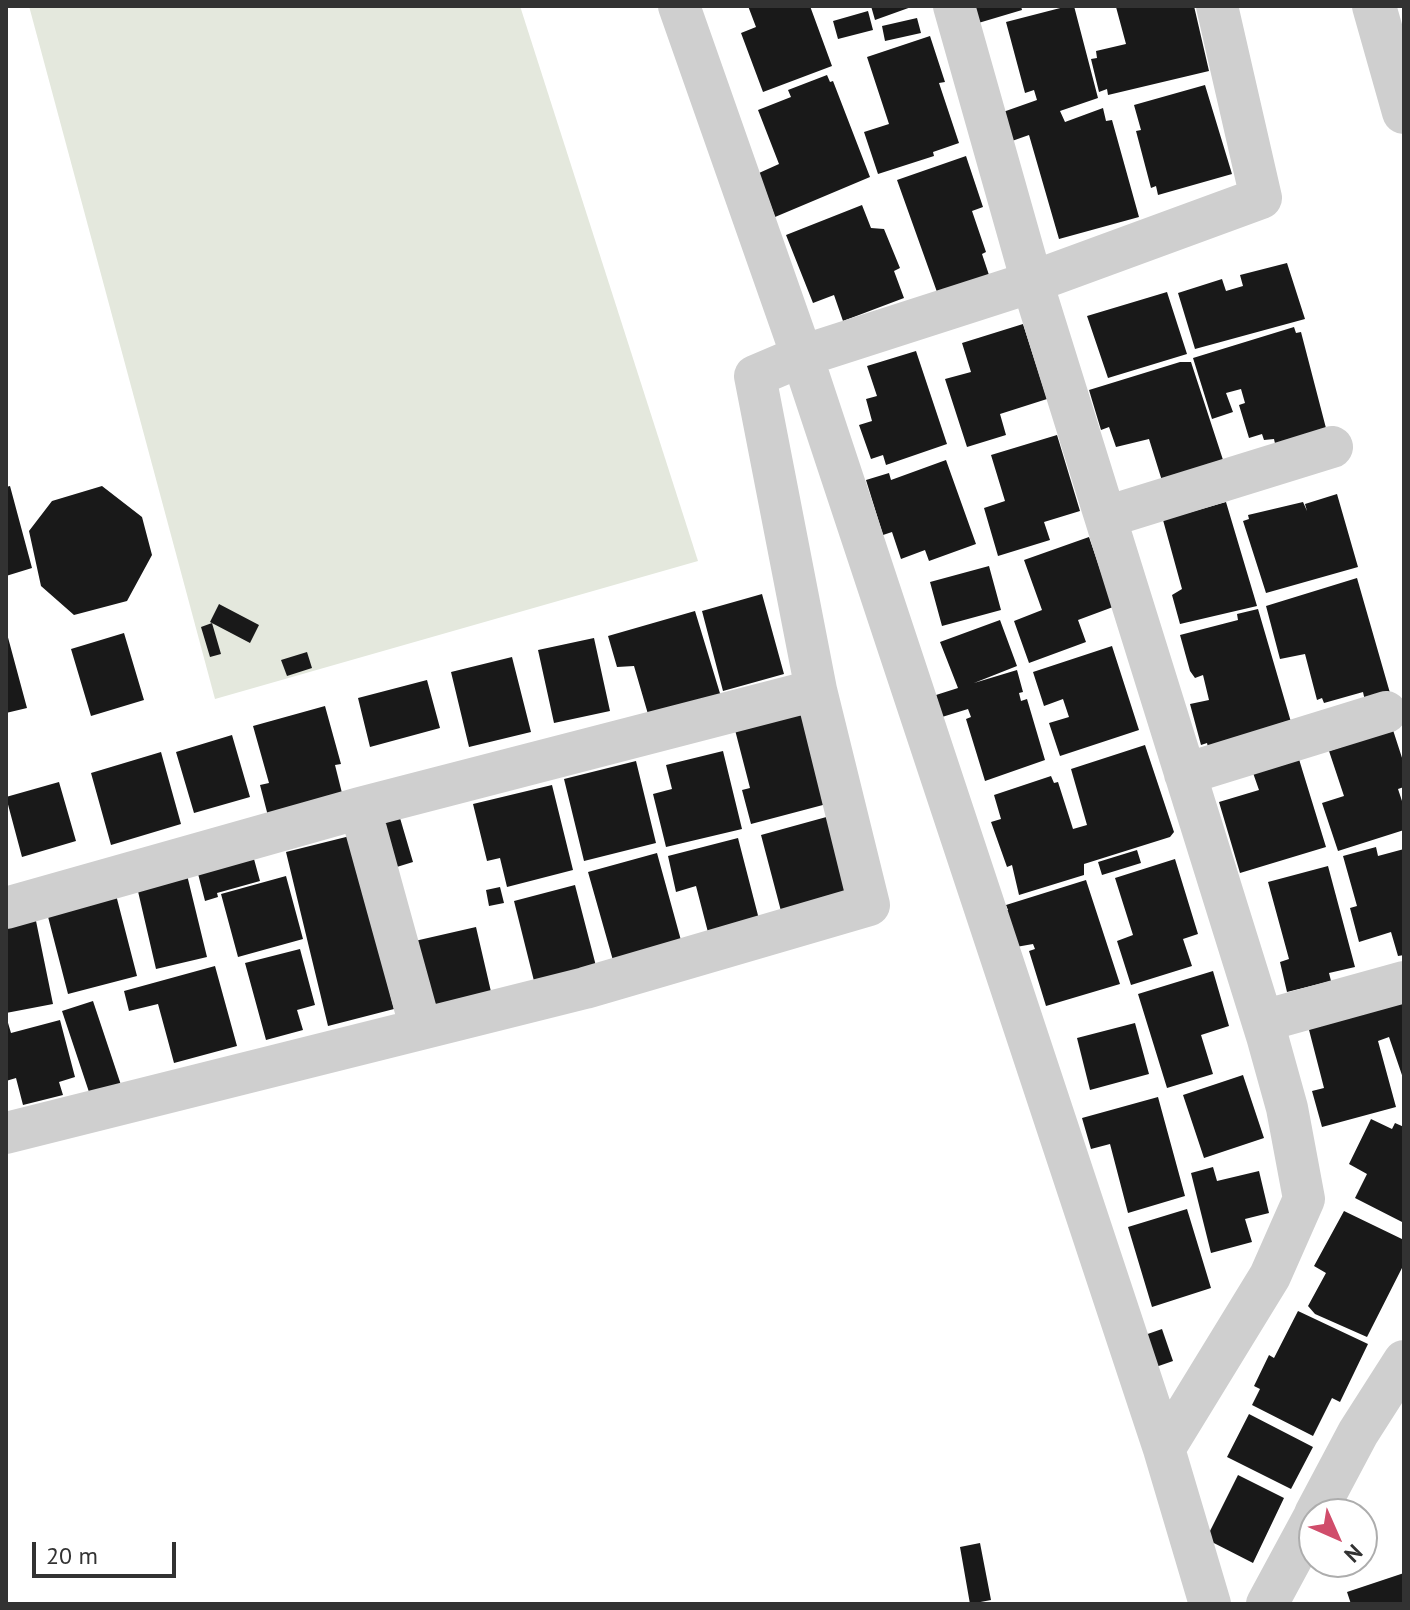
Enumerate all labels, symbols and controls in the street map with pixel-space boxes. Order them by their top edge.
north arrow [1298,1498,1378,1578]
scale bar [36,1526,180,1576]
text: N [1339,1539,1369,1569]
text: 20 m [46,1540,98,1571]

